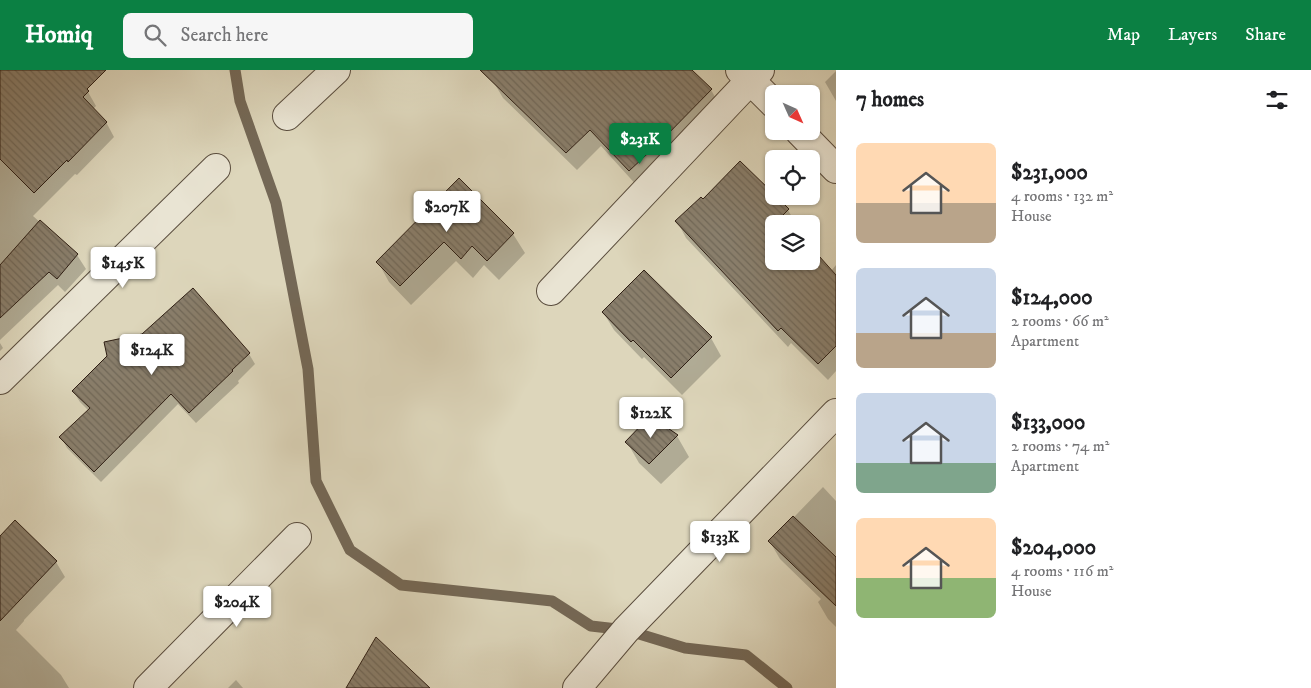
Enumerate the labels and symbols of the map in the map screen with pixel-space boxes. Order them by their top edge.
north arrow [765,85,820,140]
pin: $231K [605,122,675,165]
pin: $207K [412,190,482,233]
pin: $145K [88,246,158,289]
pin: $124K [117,334,187,376]
pin: $122K [616,396,686,439]
pin: $133K [685,520,755,563]
pin: $204K [202,586,272,628]

